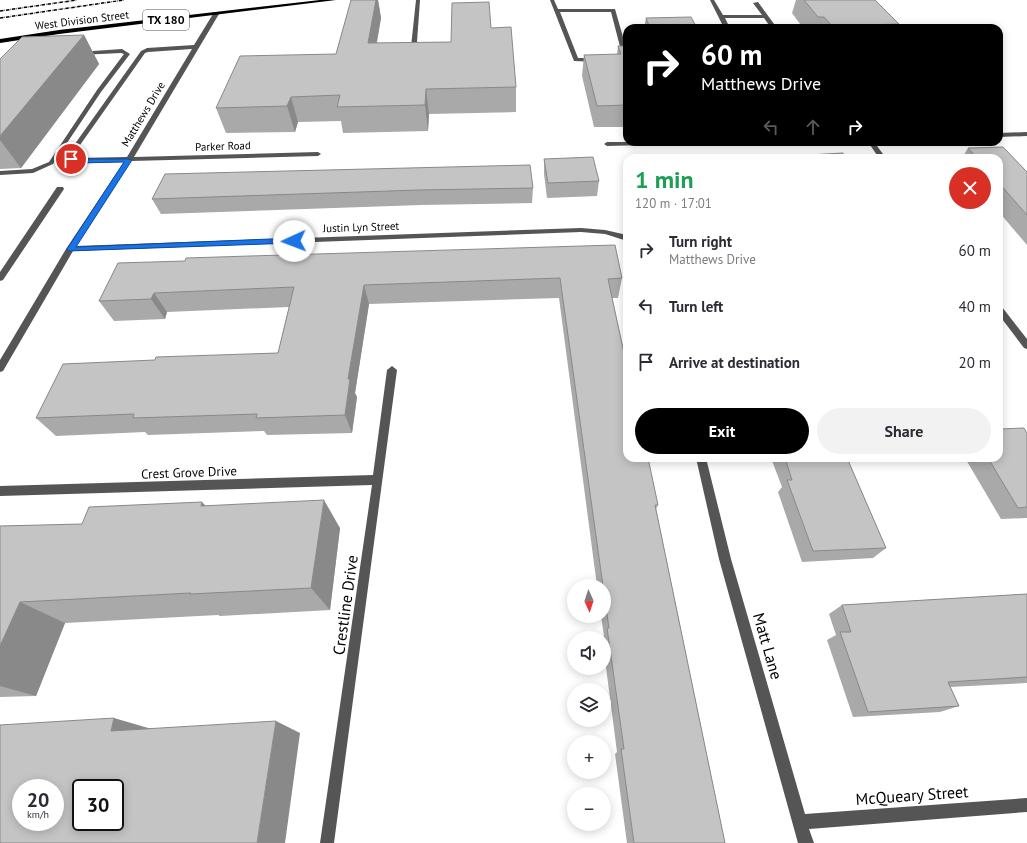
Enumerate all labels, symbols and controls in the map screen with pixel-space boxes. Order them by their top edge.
street label: West Division Street [34,7,130,33]
road number: TX 180 [143,10,189,30]
text: 60 m [701,36,762,73]
icon: right [635,40,687,92]
text: Matthews Drive [701,72,821,95]
street label: Matthews Drive [118,79,168,149]
icon: left [760,116,782,138]
icon: ahead [802,116,824,138]
icon: right [844,116,866,138]
street label: Parker Road [195,138,251,154]
pin [54,142,88,176]
icon: arrive [60,148,82,170]
text: 1 min [635,164,694,195]
button: close [949,167,991,209]
text: 120 m · 17:01 [635,195,712,212]
street label: Justin Lyn Street [322,219,400,235]
position arrow [273,220,315,262]
text: Turn right [669,232,732,251]
icon: right [635,239,657,261]
text: 60 m [958,241,991,260]
text: Matthews Drive [669,251,756,268]
icon: left [635,295,657,317]
text: Turn left [669,297,723,316]
text: 40 m [958,297,991,316]
icon: arrive [635,351,657,373]
text: Arrive at destination [669,353,800,372]
text: 20 m [958,353,991,372]
button: Exit [635,408,809,454]
button: Share [817,408,991,454]
street label: Crest Grove Drive [141,462,237,483]
street label: Crestline Drive [328,554,362,656]
north arrow [567,579,611,623]
map controls [567,579,611,831]
street label: Matt Lane [749,610,787,682]
button: sound [567,631,611,675]
button: layers [567,683,611,727]
button: + [567,735,611,779]
speed limit sign: 30 [72,779,124,831]
street label: McQueary Street [855,781,970,809]
text: 20 [27,787,49,813]
button: − [567,787,611,831]
text: km/h [27,808,49,821]

